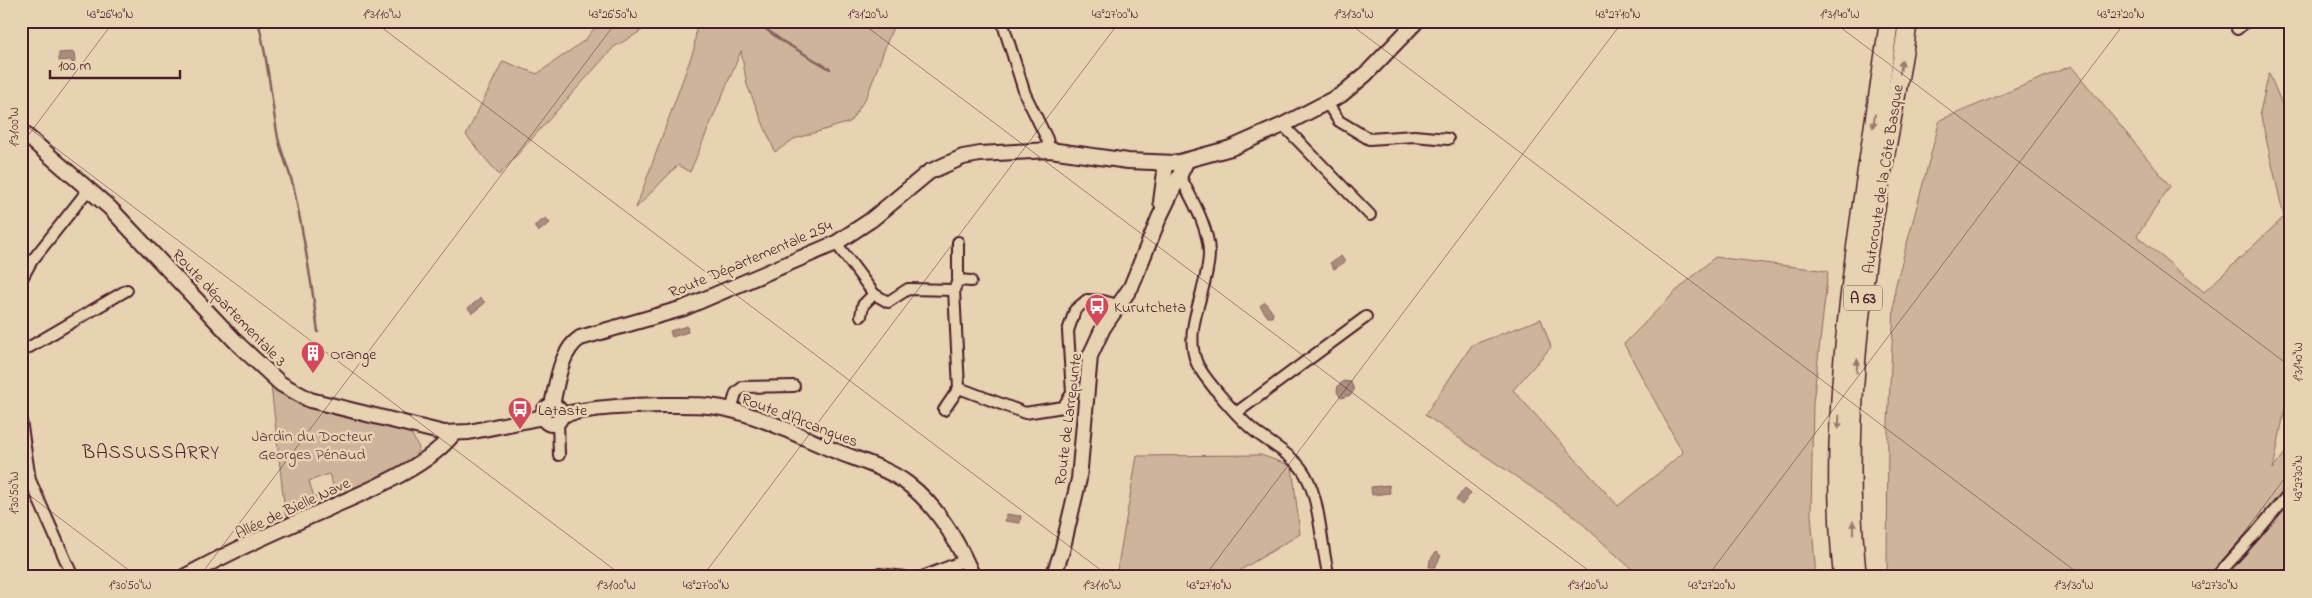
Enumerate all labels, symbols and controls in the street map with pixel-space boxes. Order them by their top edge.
text: 43°26'40"N [87,6,133,24]
text: 1°31'10"W [363,6,401,24]
text: 43°26'50"N [589,6,637,24]
text: 1°31'20"W [848,6,888,24]
text: 43°27'00"N [1092,6,1138,24]
text: 1°31'30"W [1334,6,1374,24]
text: 43°27'10"N [1595,6,1641,24]
text: 1°31'40"W [1820,6,1860,24]
text: 43°27'20"N [2097,6,2145,24]
scale bar [50,48,180,80]
text: 100 m [58,55,91,77]
one-way arrow [1897,58,1905,74]
street label: Autoroute de la Côte Basque [1857,82,1911,276]
text: 1°31'00"W [6,107,24,147]
one-way arrow [1870,114,1878,130]
street label: Route Départementale 254 [665,214,837,305]
street label: Route départementale 3 [166,244,291,373]
road number: A 63 [1844,286,1882,310]
bus stop icon: Kurutcheta [1084,293,1110,327]
place label: Kurutcheta [1114,296,1186,320]
building icon: Orange [300,340,326,374]
text: 1°31'40"W [2290,342,2308,382]
place label: Orange [330,343,377,367]
street label: Route de Larrepunte [1049,351,1089,487]
one-way arrow [1853,358,1861,374]
street label: Route d'Arcangues [737,388,861,454]
bus stop icon: Lataste [507,396,533,430]
place label: Lataste [538,399,588,423]
one-way arrow [1834,414,1842,430]
park label: Jardin du Docteur Georges Pénaud [251,425,373,467]
district label: BASSUSSARRY [81,440,220,467]
text: 43°27'30"N [2290,455,2308,501]
street label: Allée de Bielle Nave [231,471,355,546]
text: 1°30'50"W [6,472,24,514]
one-way arrow [1849,520,1857,536]
text: 1°30'50"W [109,577,151,595]
text: 1°31'00"W [596,577,636,595]
text: 43°27'00"N [683,577,729,595]
text: 1°31'10"W [1083,577,1121,595]
text: 43°27'10"N [1186,577,1232,595]
text: 1°31'20"W [1568,577,1608,595]
text: 43°27'20"N [1688,577,1736,595]
text: 1°31'30"W [2054,577,2094,595]
text: 43°27'30"N [2192,577,2238,595]

